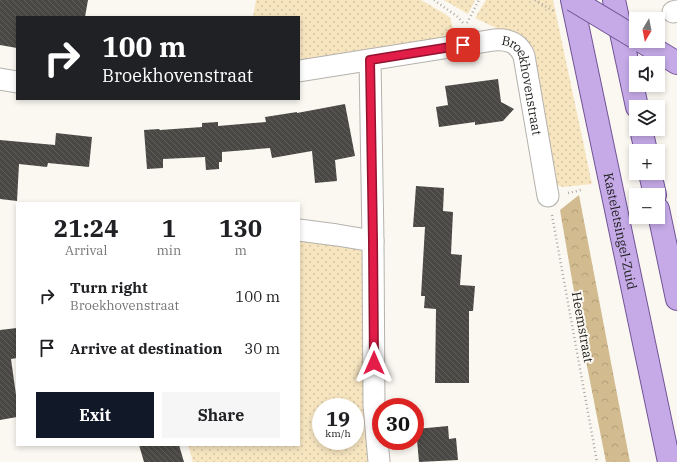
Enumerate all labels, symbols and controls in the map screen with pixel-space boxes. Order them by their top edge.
north arrow [629,12,665,48]
map controls [629,12,665,224]
text: 100 m [102,28,186,65]
pin [446,28,480,62]
icon: right [36,32,88,84]
street label: Broekhovenstraat [500,32,546,137]
icon: arrive [452,34,474,56]
button: sound [629,56,665,92]
text: Broekhovenstraat [102,64,253,87]
button: layers [629,100,665,136]
button: + [629,144,665,180]
street label: Kasteletsingel-Zuid [599,171,641,291]
button: − [629,188,665,224]
text: 21:24 [54,212,119,244]
text: 1 [162,212,176,244]
text: 130 [219,212,262,244]
text: Arrival [65,242,107,259]
text: min [156,242,181,259]
text: m [234,242,247,259]
text: Turn right [70,278,148,297]
icon: right [36,285,58,307]
text: 100 m [235,287,280,306]
street label: Heemstraat [568,290,597,364]
text: Broekhovenstraat [70,297,179,314]
icon: arrive [36,337,58,359]
text: Arrive at destination [70,339,222,358]
text: 30 m [244,339,280,358]
position arrow [353,342,395,384]
button: Exit [36,392,154,438]
button: Share [162,392,280,438]
speed limit sign: 30 [372,398,424,450]
text: 19 [326,405,350,432]
text: km/h [325,427,351,440]

